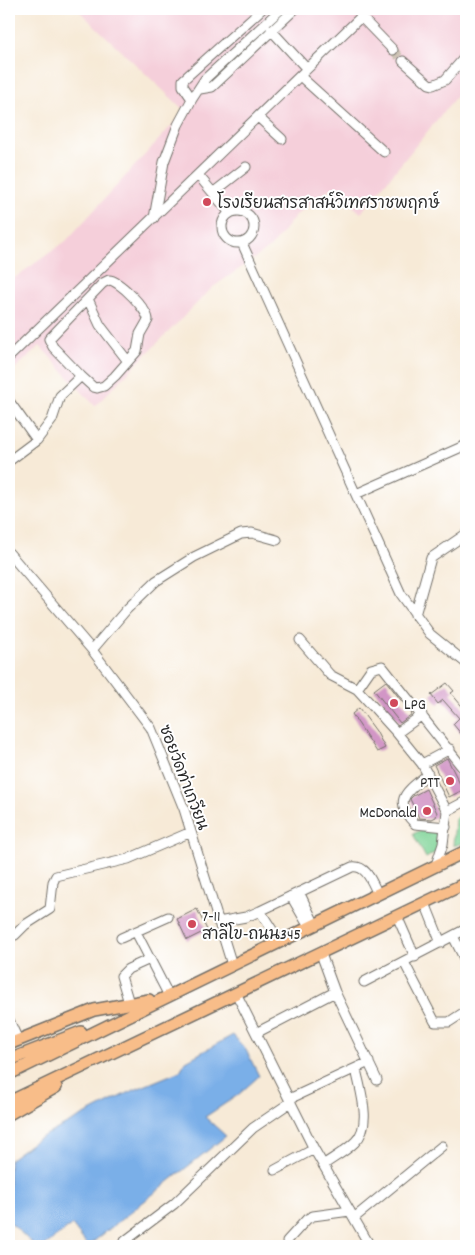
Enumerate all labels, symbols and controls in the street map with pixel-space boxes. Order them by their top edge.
place label: โรงเรียนสารสาสน์วิเทศราชพฤกษ์ [217,191,440,216]
marker: โรงเรียนสารสาสน์วิเทศราชพฤกษ์ [201,196,213,208]
place label: LPG [404,694,426,717]
marker: LPG [388,697,400,709]
street label: ซอยวัดท่าเกวียน [152,721,215,834]
place label: PTT [420,772,441,795]
marker: PTT [444,775,456,787]
place label: McDonald [360,802,417,825]
marker: McDonald [421,805,433,817]
place label: 7-11 สาลีโข-ถนน345 [202,906,301,947]
marker: 7-11 สาลีโข-ถนน345 [186,918,198,930]

